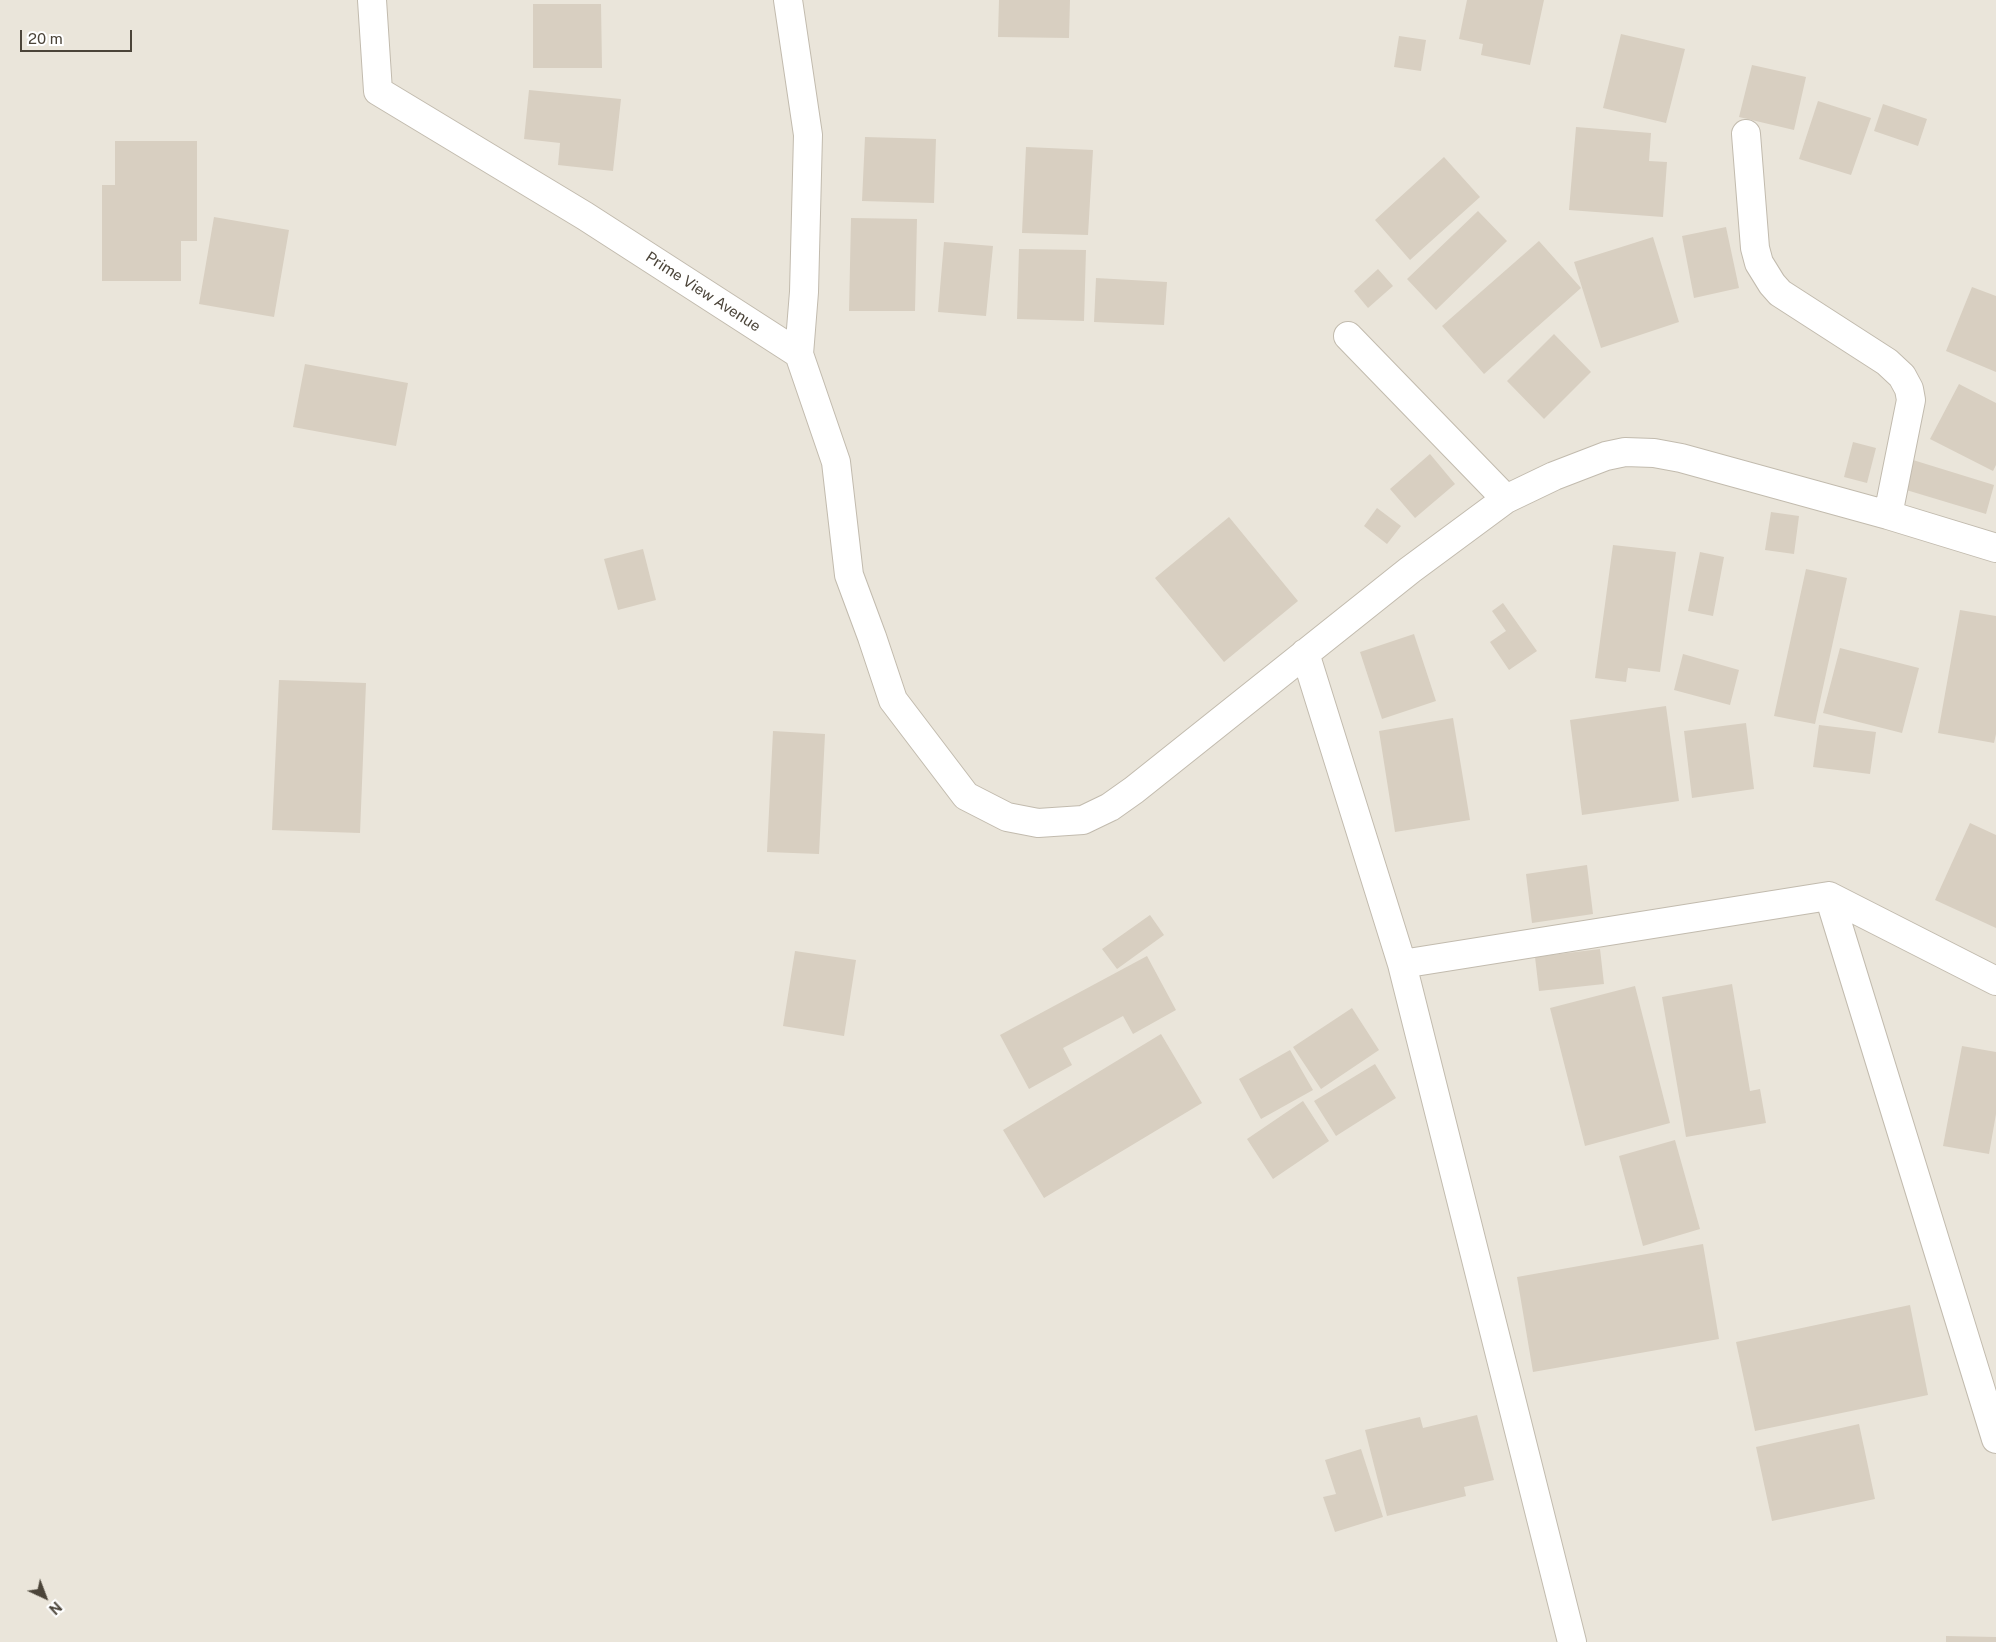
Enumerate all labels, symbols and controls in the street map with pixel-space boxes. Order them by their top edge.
scale bar [22,20,135,52]
text: 20 m [28,30,63,47]
street label: Prime View Avenue [642,248,764,336]
north arrow [20,1572,70,1622]
text: N [46,1598,65,1618]

